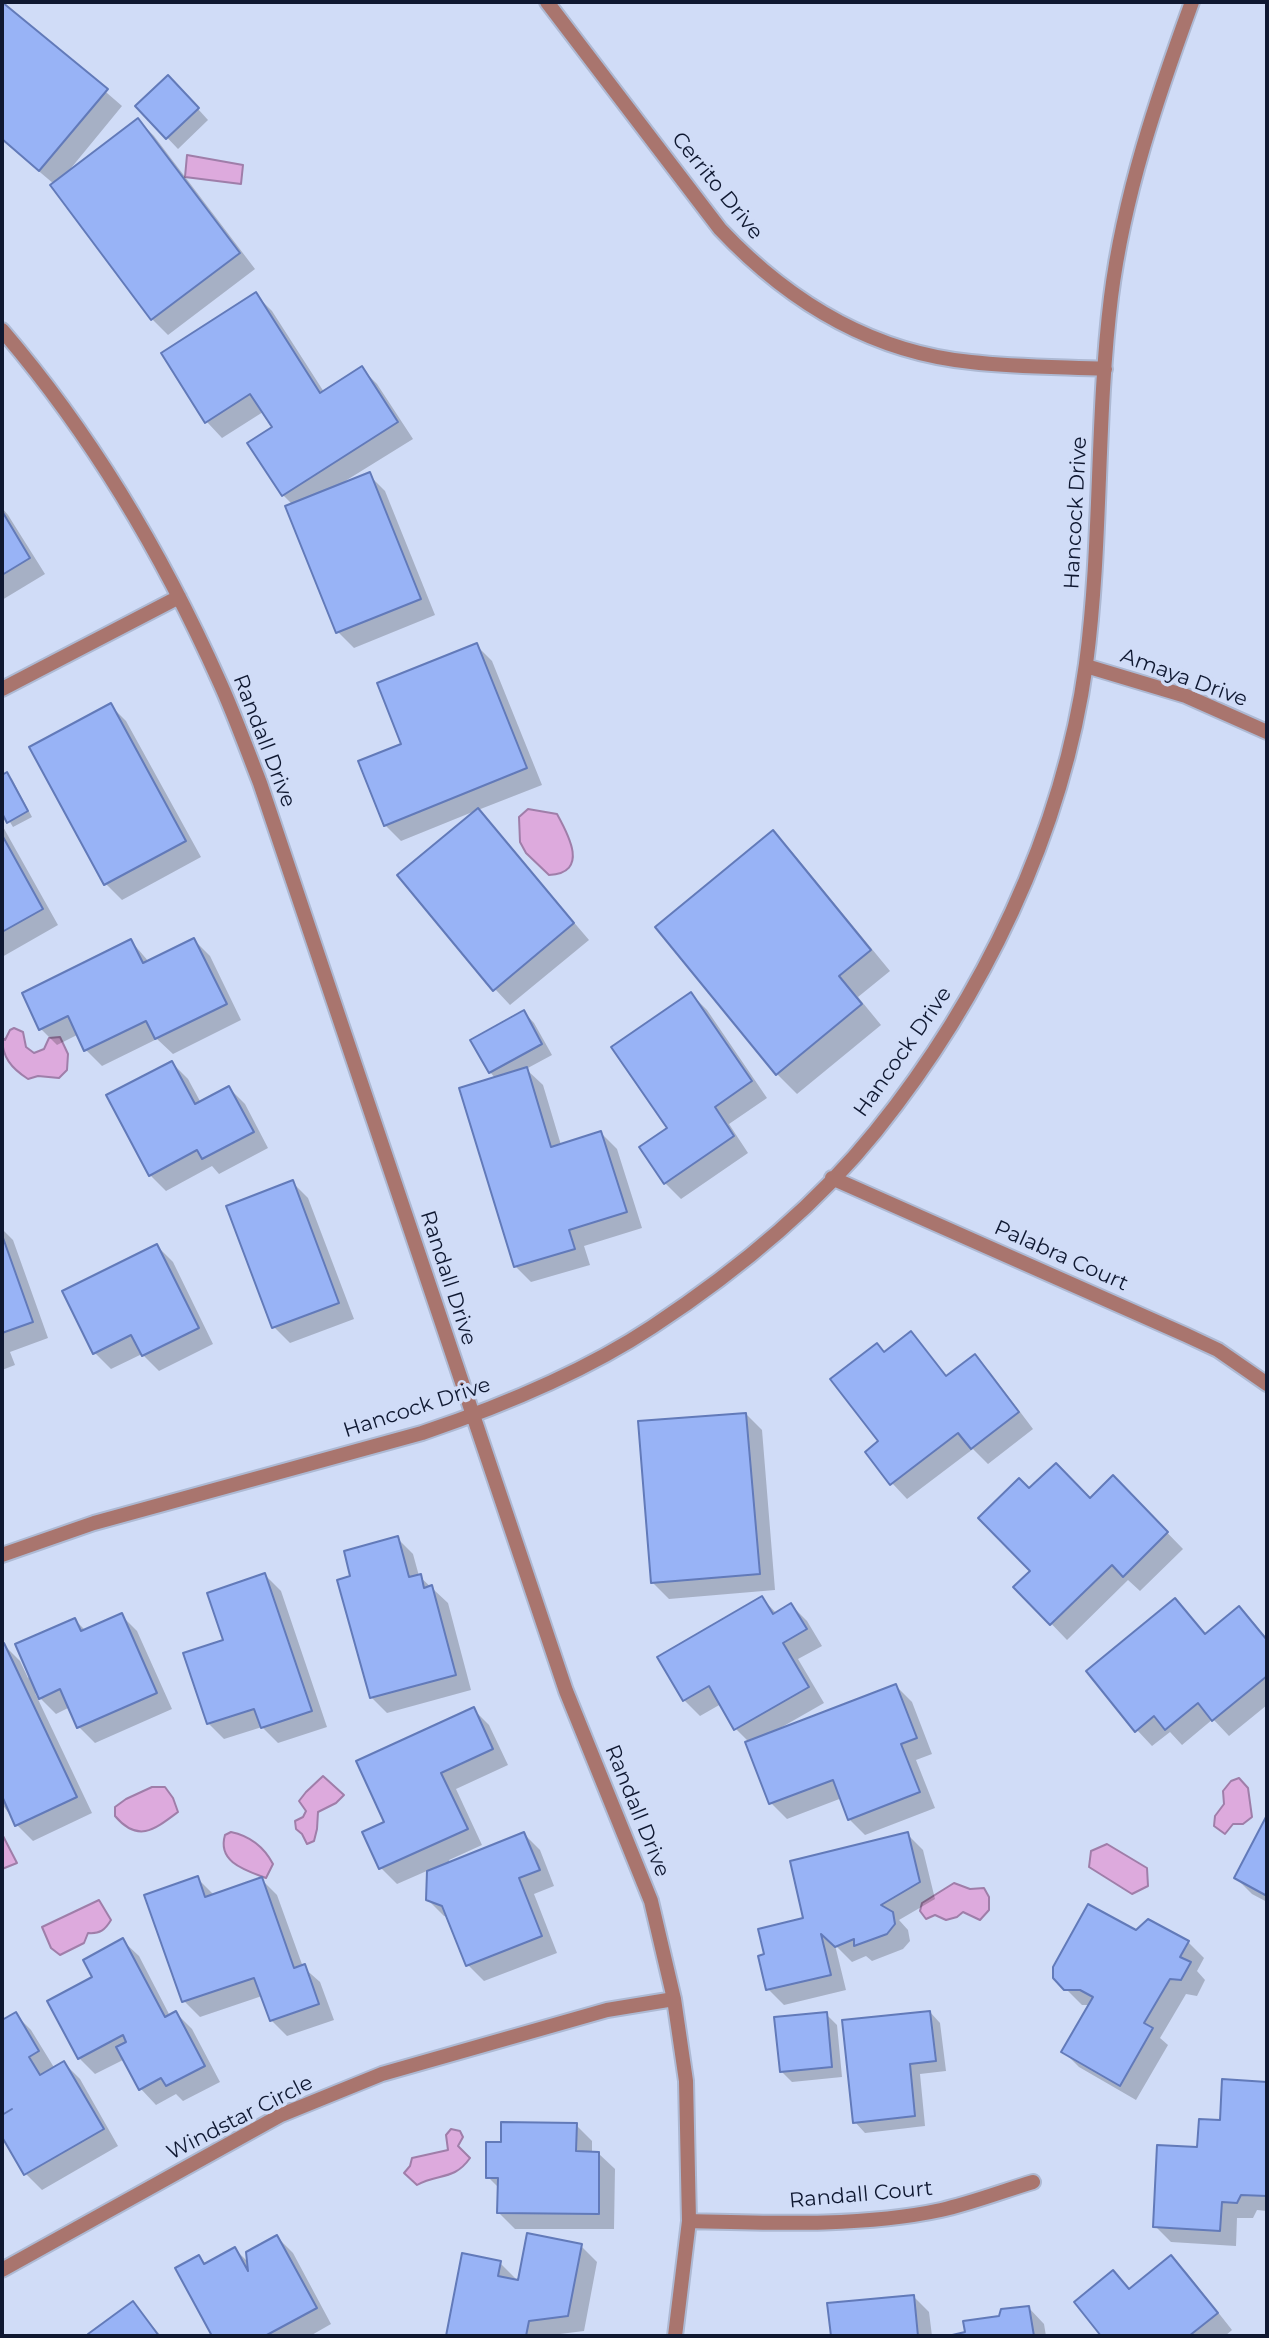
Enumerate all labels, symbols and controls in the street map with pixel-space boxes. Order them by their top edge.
street label: Cerrito Drive [666,127,768,245]
street label: Hancock Drive [1059,436,1093,590]
street label: Amaya Drive [1117,643,1251,713]
street label: Randall Drive [227,671,301,811]
street label: Hancock Drive [849,982,957,1122]
street label: Randall Drive [414,1207,482,1349]
street label: Palabra Court [990,1215,1132,1297]
street label: Hancock Drive [340,1372,494,1444]
street label: Randall Drive [599,1741,675,1881]
street label: Windstar Circle [163,2070,317,2166]
street label: Randall Court [788,2176,934,2214]

